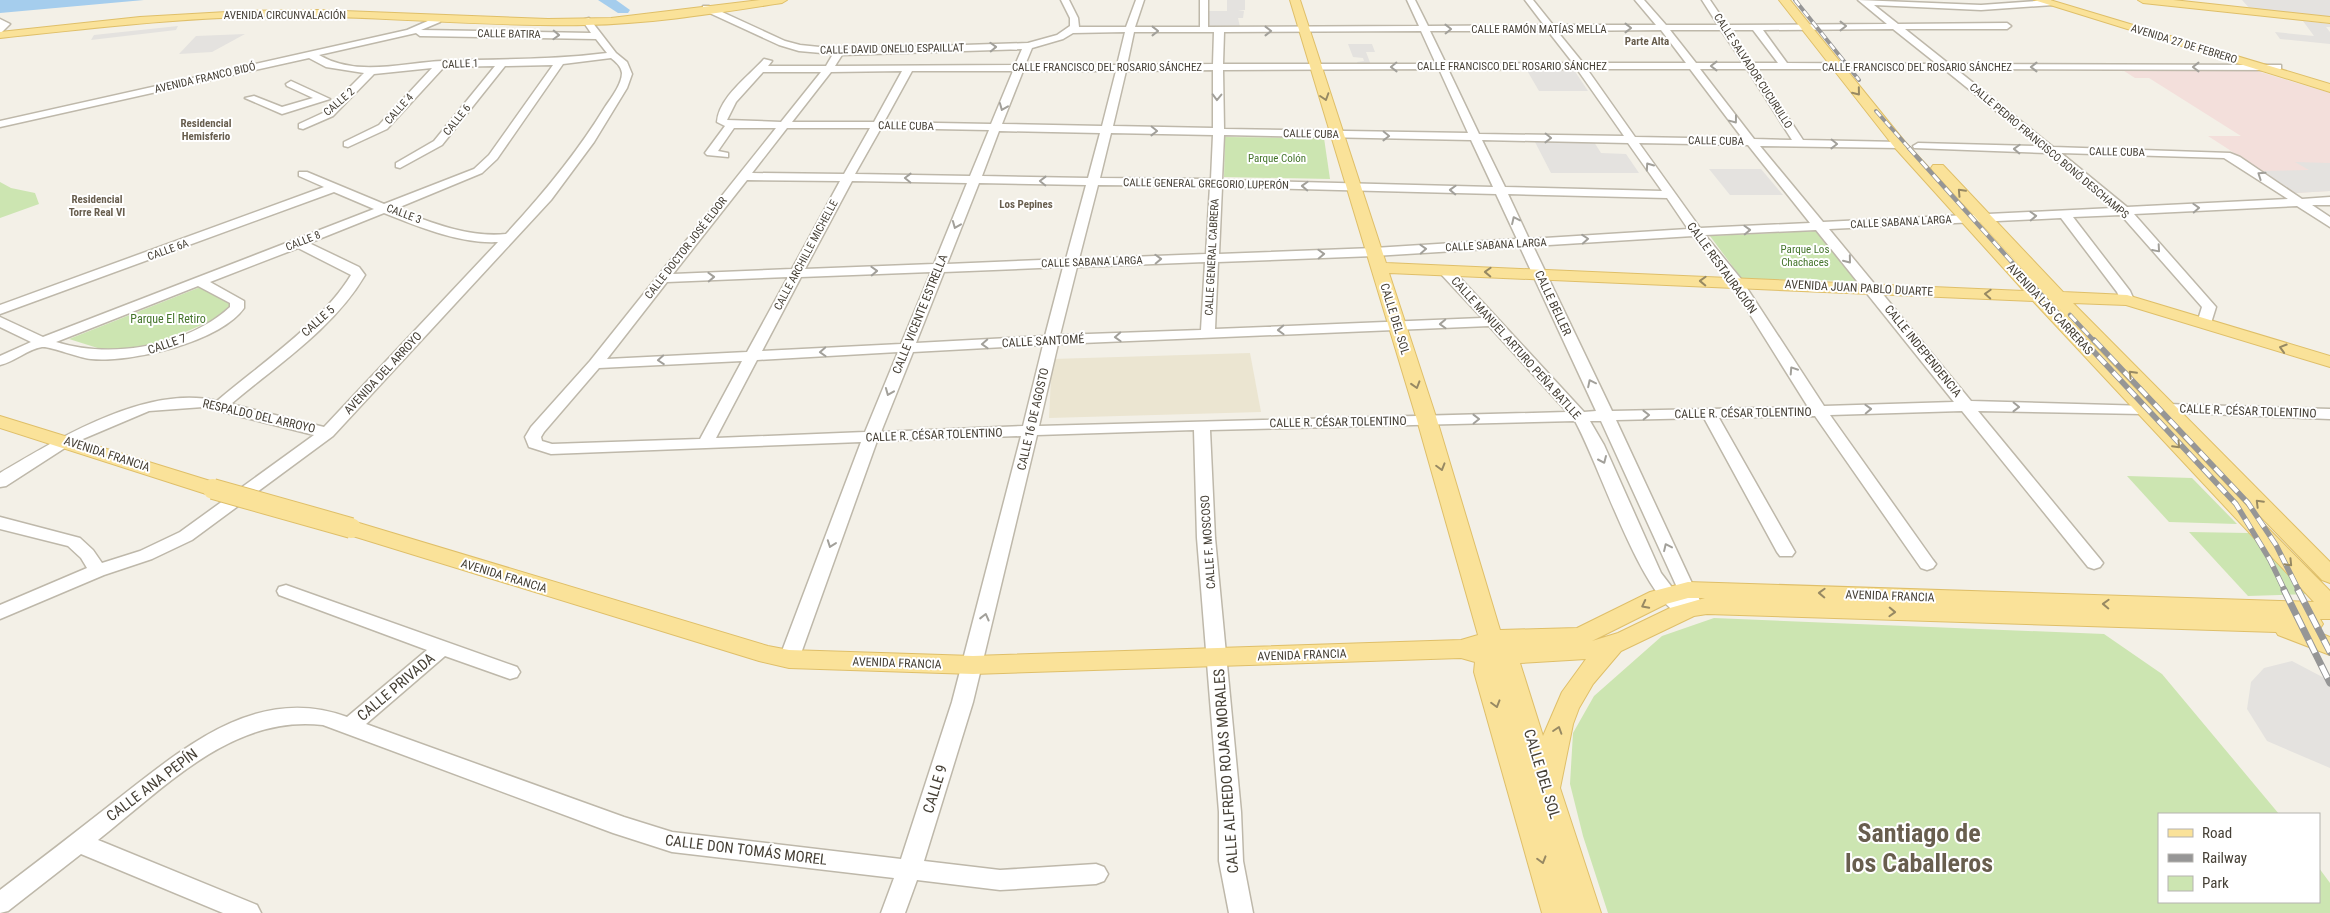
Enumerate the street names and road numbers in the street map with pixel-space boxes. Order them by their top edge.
street label: AVENIDA CIRCUNVALACIÓN [224,9,346,22]
street label: CALLE SALVADOR CUCURULLO [1711,11,1795,131]
street label: AVENIDA 27 DE FEBRERO [2129,22,2239,66]
street label: CALLE RAMÓN MATÍAS MELLA [1471,23,1607,36]
street label: CALLE BATIRA [477,27,541,41]
street label: CALLE DAVID ONELIO ESPAILLAT [820,41,965,57]
street label: CALLE 1 [442,57,478,71]
street label: AVENIDA FRANCO BIDÓ [153,60,257,96]
street label: CALLE FRANCISCO DEL ROSARIO SÁNCHEZ [1417,60,1607,73]
street label: CALLE FRANCISCO DEL ROSARIO SÁNCHEZ [1012,61,1202,74]
street label: CALLE FRANCISCO DEL ROSARIO SÁNCHEZ [1822,61,2012,74]
street label: CALLE PEDRO FRANCISCO BONÓ DESCHAMPS [1967,81,2131,222]
street label: CALLE 2 [321,85,357,119]
street label: CALLE 4 [382,91,416,127]
street label: CALLE 6 [440,102,474,138]
street label: CALLE CUBA [878,119,935,133]
street label: CALLE CUBA [1283,127,1340,141]
street label: CALLE CUBA [1688,134,1745,148]
street label: CALLE CUBA [2089,145,2146,159]
street label: CALLE GENERAL GREGORIO LUPERÓN [1123,176,1289,192]
street label: CALLE DOCTOR JOSÉ ELDOR [642,194,730,301]
street label: CALLE ARCHILLE MICHELLE [771,197,841,312]
street label: CALLE GENERAL CABRERA [1202,197,1222,316]
street label: CALLE 3 [385,202,423,226]
street label: CALLE SABANA LARGA [1850,213,1953,231]
street label: CALLE RESTAURACIÓN [1684,219,1761,316]
street label: CALLE 8 [284,228,322,254]
street label: CALLE 6A [146,236,191,263]
street label: CALLE SABANA LARGA [1445,236,1548,254]
street label: CALLE VICENTE ESTRELLA [890,252,950,376]
street label: CALLE SABANA LARGA [1041,254,1144,270]
street label: AVENIDA LAS CARRERAS [2004,260,2096,358]
street label: CALLE BELLER [1532,268,1574,338]
street label: CALLE MANUEL ARTURO PEÑA BATLLE [1448,273,1585,422]
street label: AVENIDA JUAN PABLO DUARTE [1784,277,1934,299]
street label: CALLE DEL SOL [1377,281,1413,357]
street label: CALLE 5 [299,302,338,340]
street label: CALLE INDEPENDENCIA [1882,302,1964,400]
street label: AVENIDA DEL ARROYO [341,329,425,417]
street label: CALLE 7 [146,331,188,357]
street label: CALLE SANTOMÉ [1001,331,1085,350]
street label: CALLE 16 DE AGOSTO [1014,366,1052,472]
street label: RESPALDO DEL ARROYO [201,396,317,436]
street label: CALLE R. CÉSAR TOLENTINO [2179,401,2317,420]
street label: CALLE R. CÉSAR TOLENTINO [1674,404,1812,421]
street label: CALLE R. CÉSAR TOLENTINO [1269,413,1407,430]
street label: CALLE R. CÉSAR TOLENTINO [865,425,1003,444]
street label: AVENIDA FRANCIA [62,434,152,474]
street label: CALLE F. MOSCOSO [1198,495,1218,589]
street label: AVENIDA FRANCIA [459,556,549,596]
street label: AVENIDA FRANCIA [1845,587,1935,605]
street label: AVENIDA FRANCIA [1257,646,1347,664]
street label: CALLE PRIVADA [353,649,439,725]
street label: AVENIDA FRANCIA [852,654,942,672]
street label: CALLE ALFREDO ROJAS MORALES [1210,668,1242,874]
street label: CALLE DEL SOL [1520,727,1564,821]
street label: CALLE ANA PEPÍN [103,745,201,825]
street label: CALLE 9 [919,763,951,815]
street label: CALLE DON TOMÁS MOREL [664,831,828,869]

